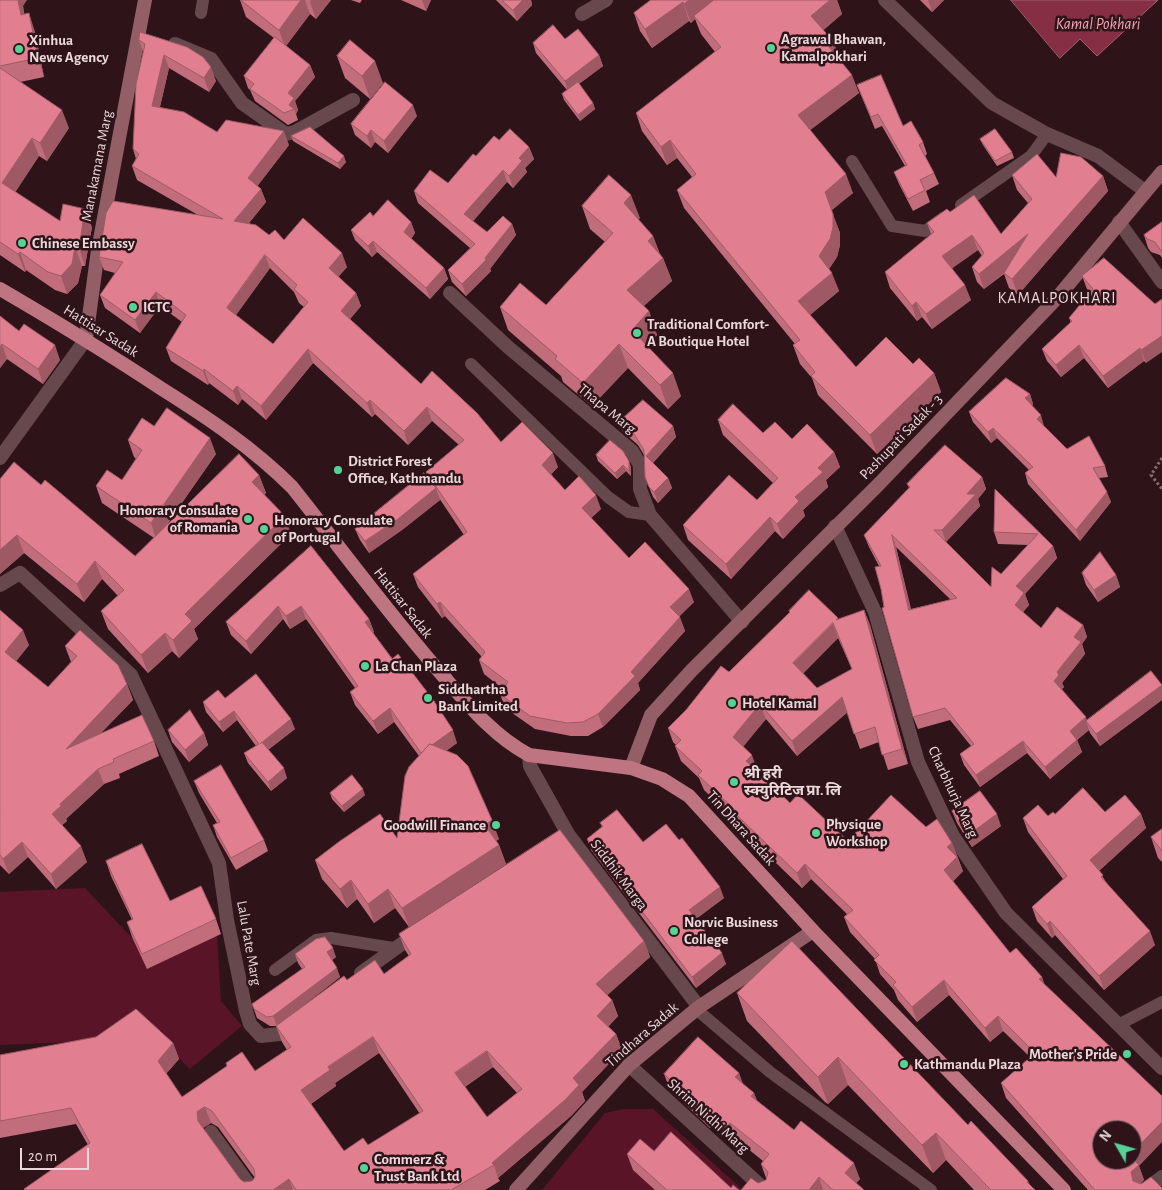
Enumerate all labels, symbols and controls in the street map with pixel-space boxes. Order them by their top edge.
water label: Kamal Pokhari [1056,14,1140,34]
place label: Agrawal Bhawan, Kamalpokhari [781,30,886,65]
place label: Xinhua News Agency [29,31,109,66]
marker: Agrawal Bhawan, Kamalpokhari [765,42,777,54]
marker: Xinhua News Agency [13,43,25,55]
street label: Manakamana Marg [77,109,117,223]
place label: Chinese Embassy [32,234,135,252]
marker: Chinese Embassy [16,237,28,249]
district label: KAMALPOKHARI [996,288,1118,308]
place label: ICTC [143,298,170,316]
street label: Hattisar Sadak [60,301,142,361]
marker: ICTC [127,301,139,313]
place label: Traditional Comfort- A Boutique Hotel [647,315,769,350]
marker: Traditional Comfort- A Boutique Hotel [631,327,643,339]
street label: Thapa Marg [574,380,640,438]
street label: Pashupati Sadak - 3 [856,391,946,483]
place label: District Forest Office, Kathmandu [348,452,461,487]
marker: District Forest Office, Kathmandu [332,464,344,476]
place label: Honorary Consulate of Romania [119,501,238,536]
place label: Honorary Consulate of Portugal [274,511,393,546]
marker: Honorary Consulate of Romania [242,513,254,525]
marker: Honorary Consulate of Portugal [258,523,270,535]
street label: Hattisar Sadak [370,564,436,642]
place label: La Chan Plaza [375,657,457,675]
marker: La Chan Plaza [359,660,371,672]
place label: Siddhartha Bank Limited [438,680,518,715]
marker: Siddhartha Bank Limited [422,692,434,704]
place label: Hotel Kamal [742,694,817,712]
marker: Hotel Kamal [726,697,738,709]
street label: Charbhurja Marg [924,743,982,841]
place label: श्री हरी स्क्युरिटिज प्रा. लि [744,764,841,799]
marker: श्री हरी स्क्युरिटिज प्रा. लि [728,776,740,788]
street label: Tin Dhara Sadak [703,787,779,869]
place label: Physique Workshop [826,815,888,850]
place label: Goodwill Finance [383,816,486,834]
marker: Goodwill Finance [490,819,502,831]
marker: Physique Workshop [810,827,822,839]
street label: Siddhik Marga [586,836,652,914]
street label: Lalu Pate Marg [233,899,265,987]
place label: Norvic Business College [684,913,778,948]
marker: Norvic Business College [668,925,680,937]
street label: Tindhara Sadak [602,999,682,1071]
place label: Mother's Pride [1029,1045,1117,1063]
marker: Mother's Pride [1121,1048,1133,1060]
place label: Kathmandu Plaza [914,1055,1021,1073]
marker: Kathmandu Plaza [898,1058,910,1070]
street label: Shrim Nidhi Marg [663,1075,753,1157]
north arrow [1092,1120,1142,1170]
text: N [1097,1128,1114,1145]
scale bar [22,1138,91,1170]
text: 20 m [28,1149,57,1164]
place label: Commerz & Trust Bank Ltd [374,1150,460,1185]
marker: Commerz & Trust Bank Ltd [358,1162,370,1174]

